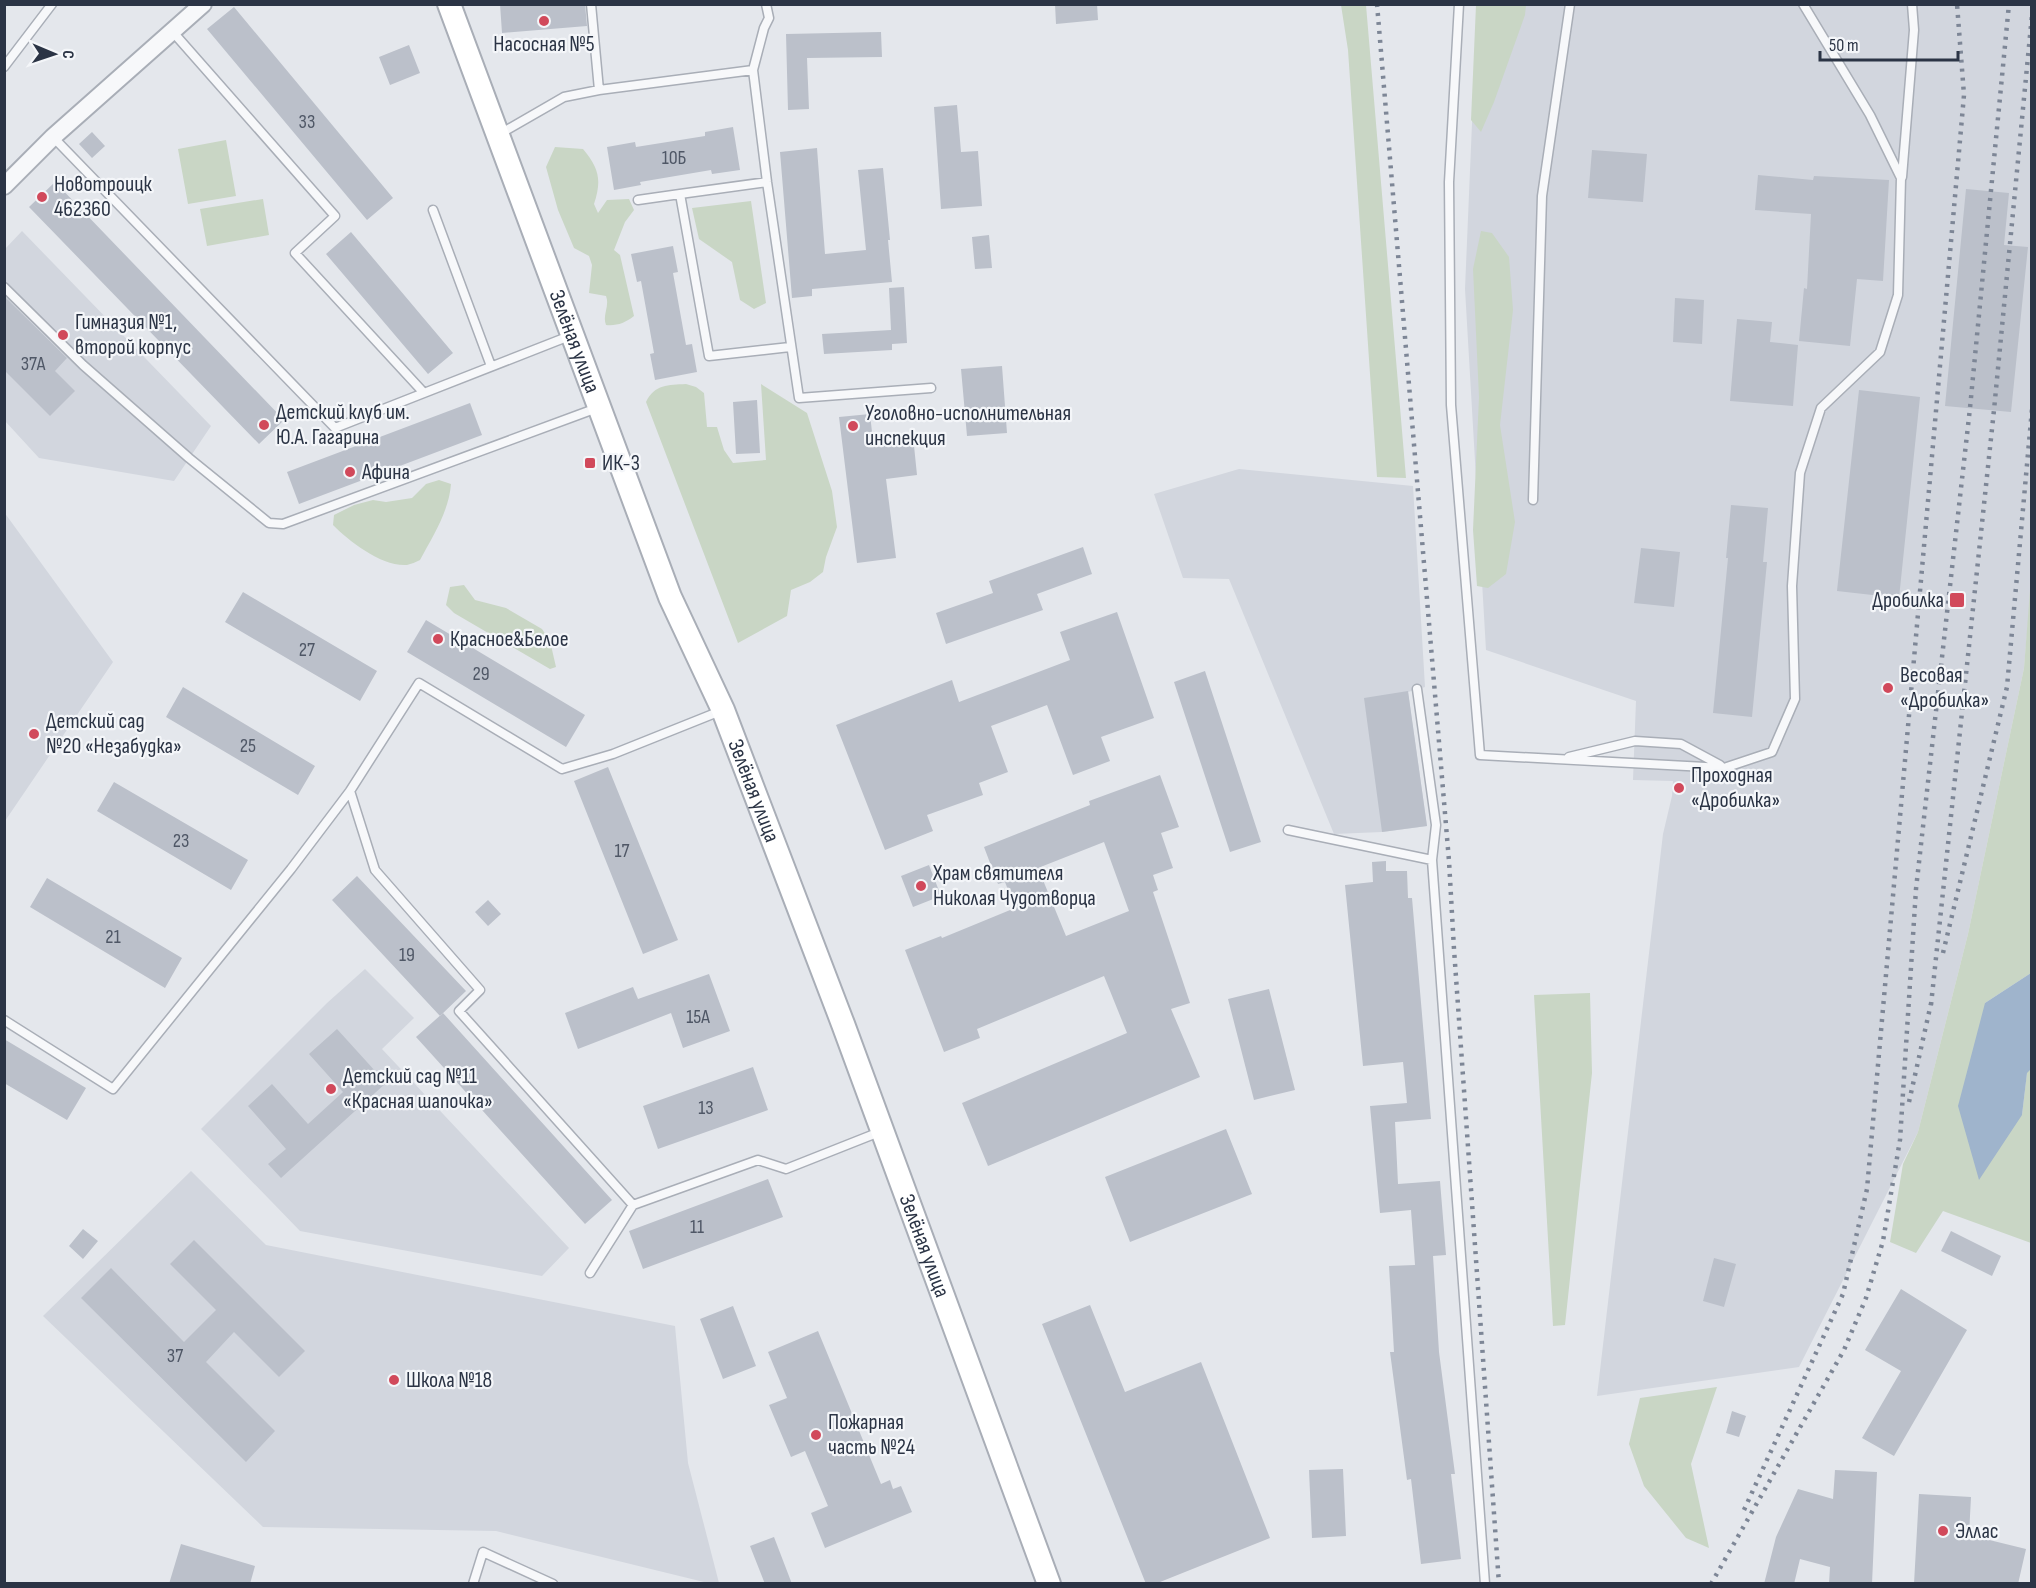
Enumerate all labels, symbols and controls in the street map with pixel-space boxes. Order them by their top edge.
marker: Насосная №5 [537,14,551,28]
north arrow [24,24,84,84]
scale bar [1820,24,1958,62]
place label: Насосная №5 [493,31,595,58]
text: 50 m [1829,35,1859,56]
text: С [58,50,77,59]
house number: 33 [299,110,315,134]
house number: 10Б [662,146,687,170]
place label: Новотроицк 462360 [54,171,152,223]
marker: Новотроицк 462360 [35,190,49,204]
street label: Зелёная улица [543,286,606,397]
place label: Гимназия №1, второй корпус [75,309,191,361]
marker: Гимназия №1, второй корпус [56,328,70,342]
house number: 37А [21,352,46,376]
place label: Детский клуб им. Ю.А. Гагарина [276,399,410,451]
place label: Уголовно-исполнительная инспекция [865,400,1071,452]
marker: Детский клуб им. Ю.А. Гагарина [257,418,271,432]
marker: Уголовно-исполнительная инспекция [846,419,860,433]
place label: ИК-3 [602,450,640,477]
marker: ИК-3 [583,456,597,470]
place label: Афина [361,459,410,486]
marker: Афина [343,465,357,479]
place label: Дробилка [1872,587,1944,614]
marker: Дробилка [1948,591,1966,609]
place label: Красное&Белое [450,626,569,653]
marker: Красное&Белое [431,632,445,646]
house number: 27 [299,638,315,662]
house number: 29 [472,662,490,686]
place label: Весовая «Дробилка» [1900,662,1989,714]
marker: Весовая «Дробилка» [1881,681,1895,695]
place label: Детский сад №20 «Незабудка» [46,708,182,760]
marker: Детский сад №20 «Незабудка» [27,727,41,741]
house number: 25 [240,734,256,758]
street label: Зелёная улица [722,735,786,846]
place label: Проходная «Дробилка» [1691,762,1780,814]
marker: Проходная «Дробилка» [1672,781,1686,795]
house number: 23 [173,829,189,853]
house number: 17 [615,839,629,863]
place label: Храм святителя Николая Чудотворца [932,860,1096,912]
marker: Храм святителя Николая Чудотворца [914,879,928,893]
house number: 21 [105,925,121,949]
house number: 19 [399,943,415,967]
house number: 15А [686,1005,710,1029]
place label: Детский сад №11 «Красная шапочка» [343,1063,493,1115]
marker: Детский сад №11 «Красная шапочка» [324,1082,338,1096]
house number: 13 [698,1096,714,1120]
street label: Зелёная улица [893,1190,956,1301]
house number: 11 [690,1215,704,1239]
house number: 37 [167,1344,183,1368]
place label: Школа №18 [406,1367,492,1394]
marker: Школа №18 [387,1373,401,1387]
place label: Пожарная часть №24 [828,1409,915,1461]
marker: Пожарная часть №24 [809,1428,823,1442]
place label: Эллас [1955,1518,1999,1545]
marker: Эллас [1936,1524,1950,1538]

